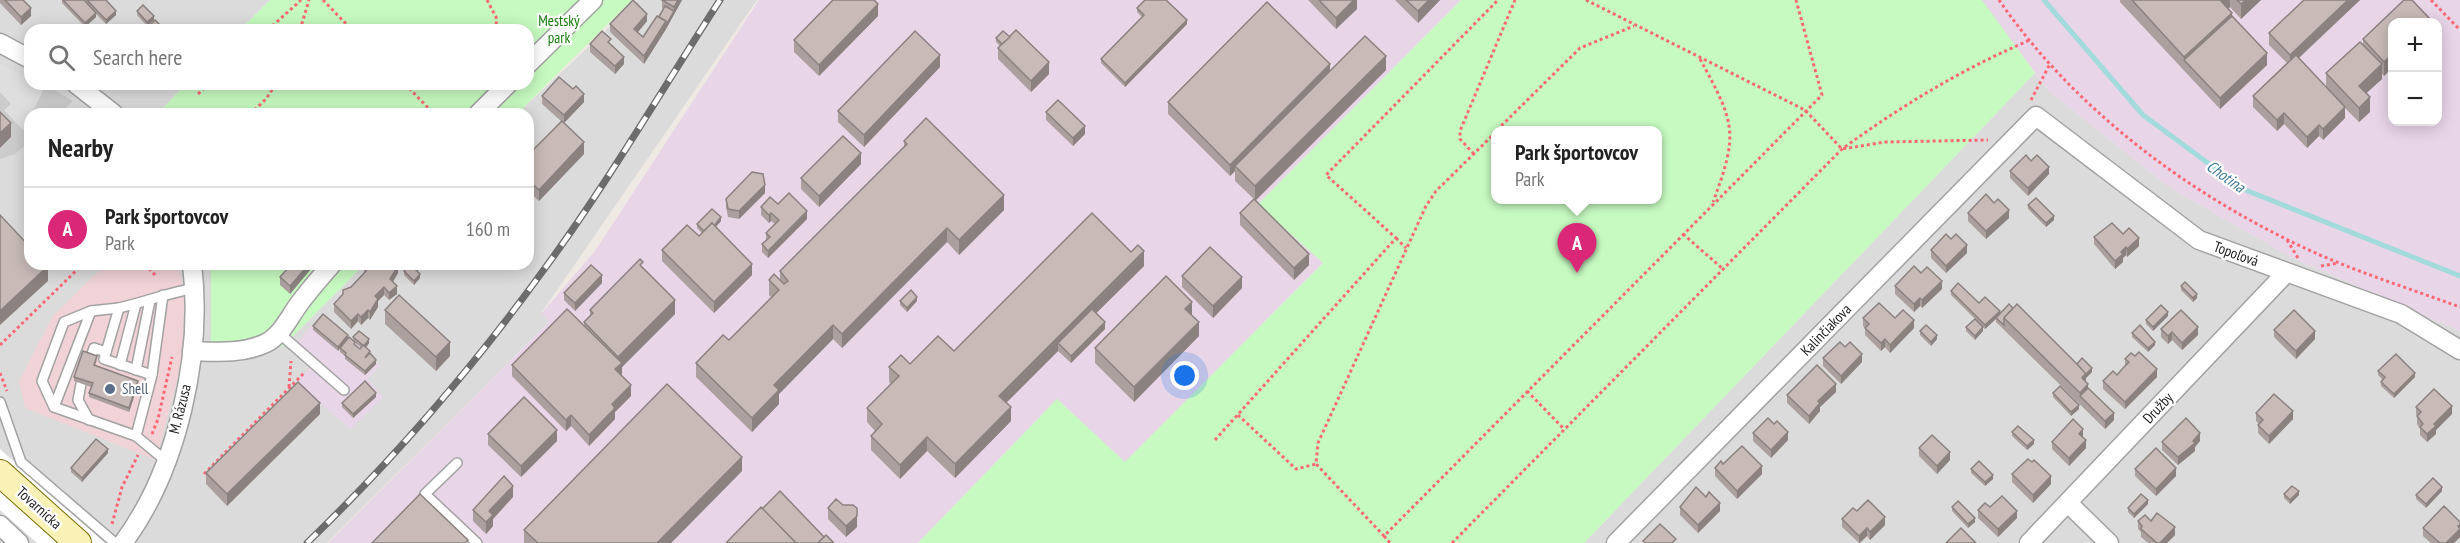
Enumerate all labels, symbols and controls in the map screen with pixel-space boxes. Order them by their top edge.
park label: Mestský park [538,11,580,47]
map controls [2388,18,2442,126]
button: + [2388,18,2442,72]
search box [24,24,534,90]
icon: search [45,41,78,74]
text: Search here [93,43,182,71]
button: − [2388,72,2442,126]
popup [1491,126,1662,204]
text: Nearby [48,131,113,164]
text: Park športovcov [1515,138,1638,166]
water label: Chotina [2203,156,2250,197]
text: Park [1515,166,1545,192]
text: Park športovcov [105,202,228,230]
text: A [62,216,73,242]
text: 160 m [466,216,510,242]
pin: A [1558,224,1596,273]
text: Park [105,230,135,256]
street label: Topoľová [2211,237,2261,270]
street label: Kalinčiakova [1796,300,1855,360]
your location [1170,361,1199,390]
place label: Shell [122,379,149,398]
marker: Shell [103,382,117,396]
street label: M. Rázusa [164,382,195,436]
street label: Družby [2138,388,2177,427]
street label: Tovarnícka [13,482,66,533]

